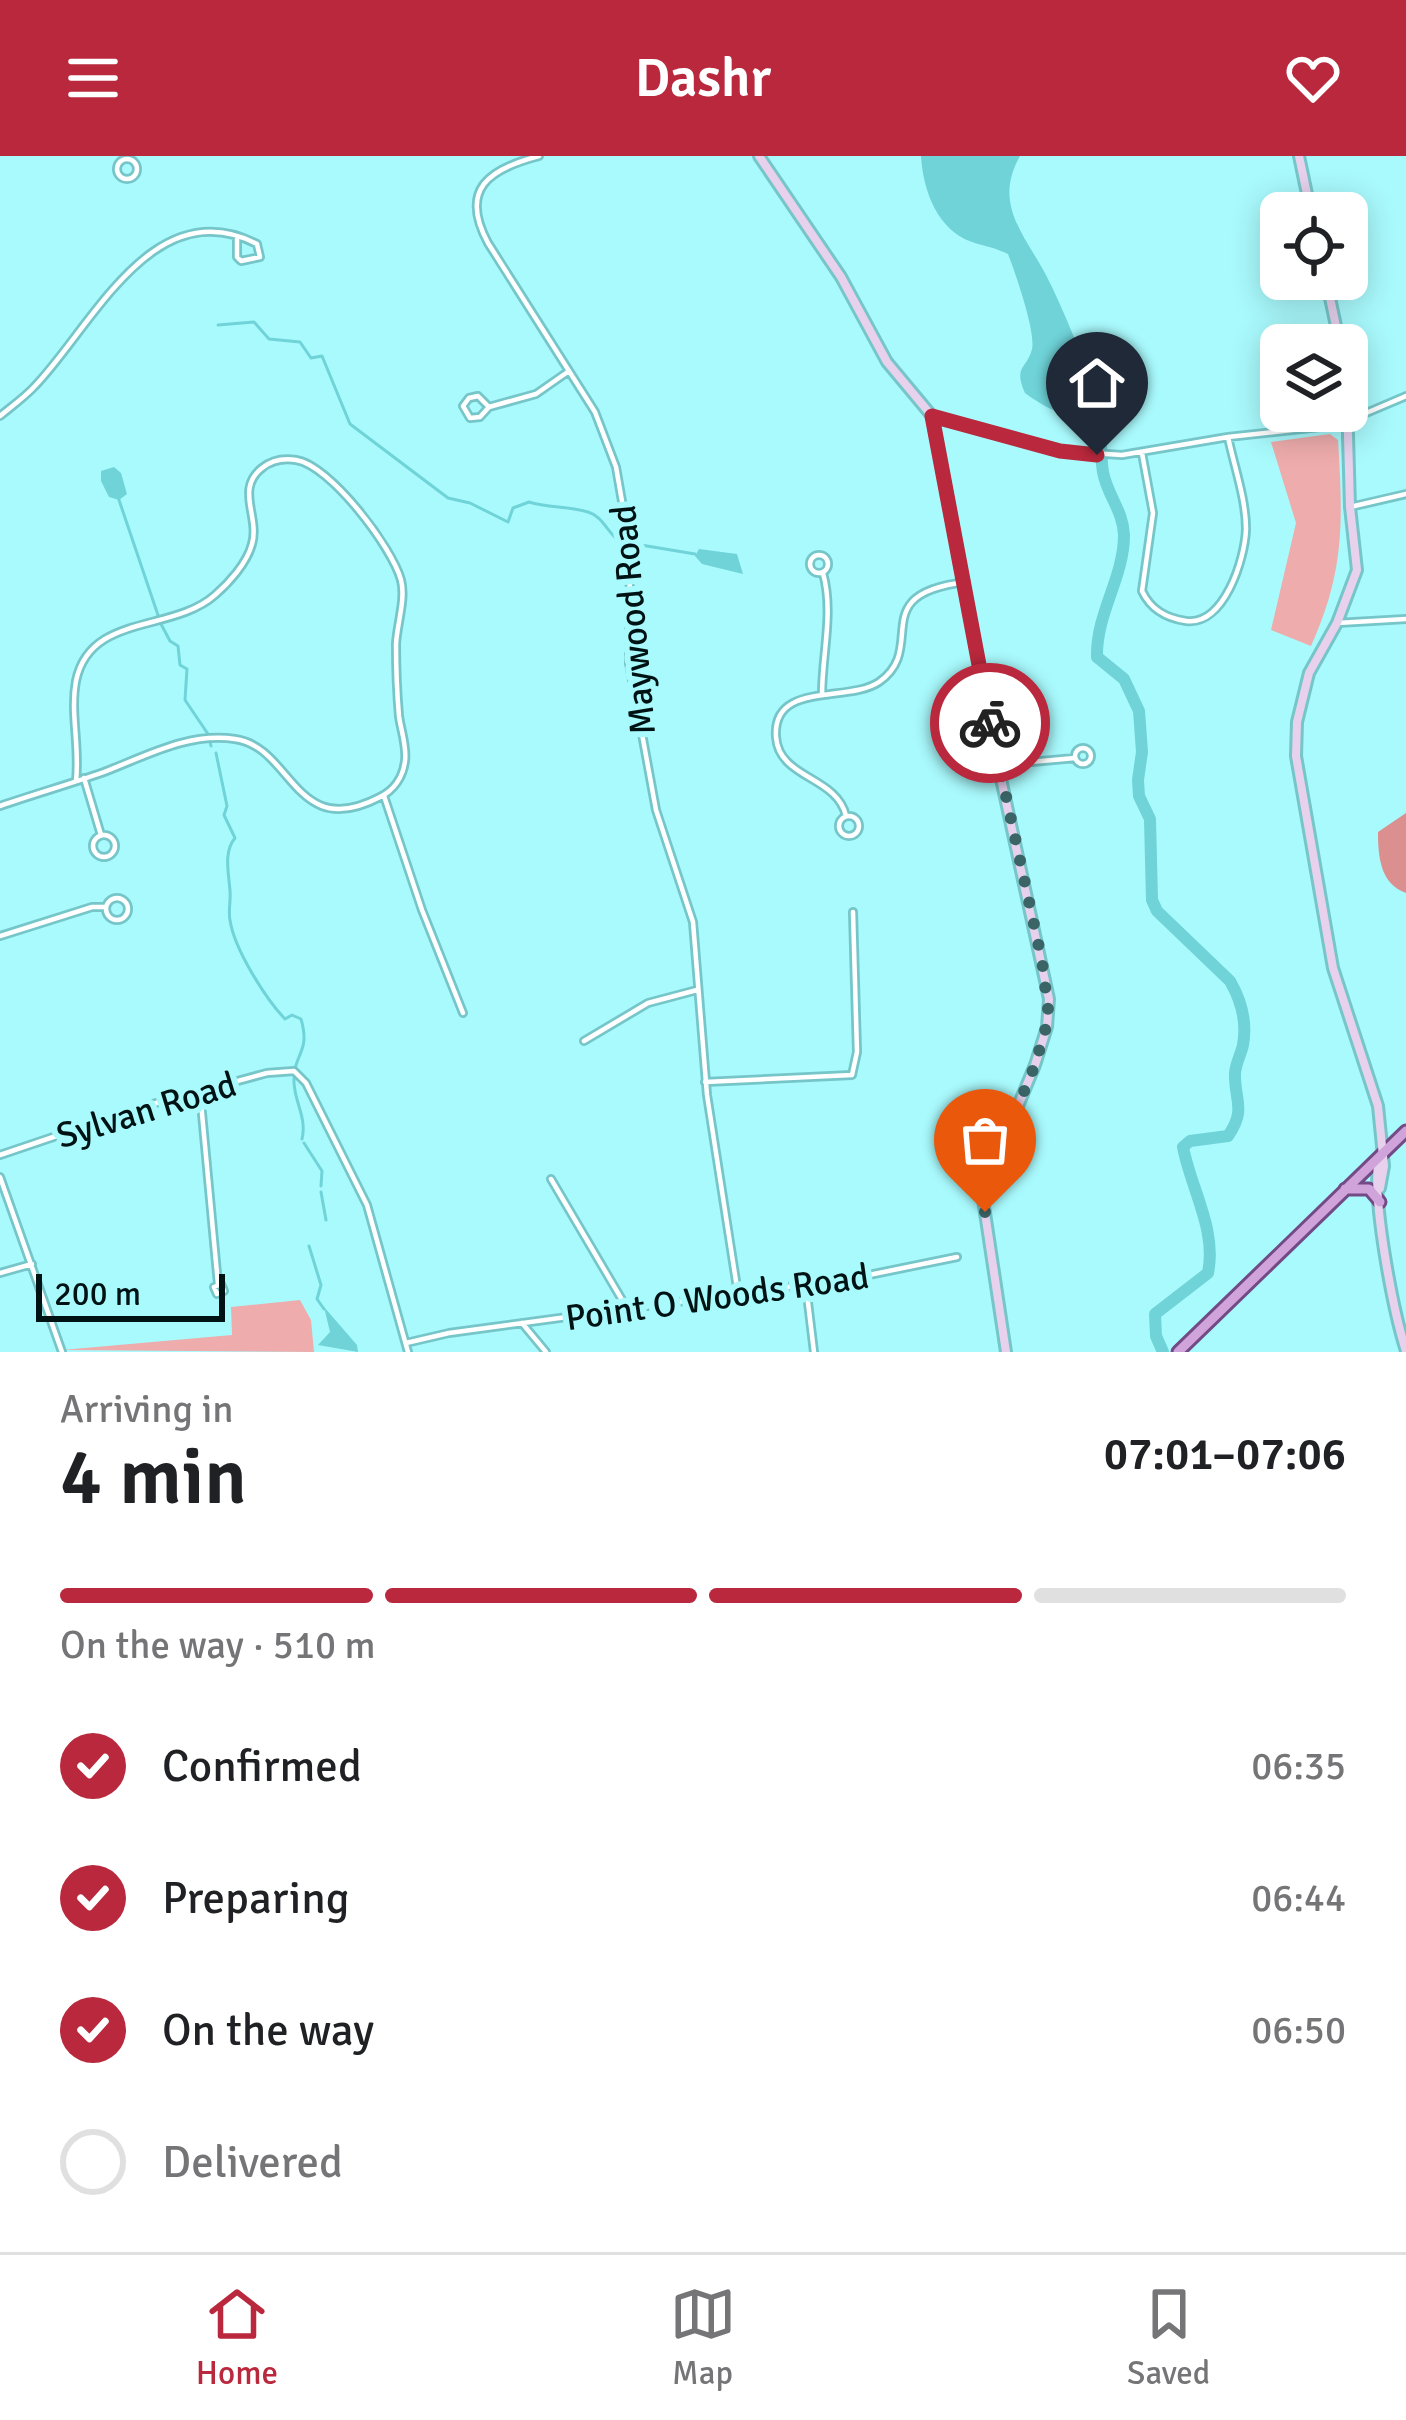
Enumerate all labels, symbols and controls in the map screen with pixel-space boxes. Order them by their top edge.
icon: menu [60,45,126,111]
text: Dashr [635,45,771,112]
icon: heart [1280,45,1346,111]
map controls [1260,192,1368,432]
button: locate [1260,192,1368,300]
button: layers [1260,324,1368,432]
pin [1046,332,1148,455]
icon: home [1064,350,1130,416]
street label: Maywood Road [601,503,666,737]
courier [930,663,1050,783]
icon: bike [957,690,1023,756]
street label: Sylvan Road [51,1062,242,1159]
pin [934,1089,1036,1212]
icon: bag [952,1107,1018,1173]
street label: Point O Woods Road [563,1254,872,1341]
scale bar [36,1268,225,1321]
text: 200 m [54,1274,141,1315]
text: Arriving in [60,1385,234,1433]
text: 07:01–07:06 [1104,1427,1346,1482]
text: 4 min [60,1430,247,1526]
text: On the way · 510 m [60,1621,376,1669]
icon: check [60,1733,126,1799]
text: Confirmed [162,1739,362,1794]
text: 06:35 [1251,1742,1346,1790]
icon: check [60,1865,126,1931]
text: Preparing [162,1871,350,1926]
text: 06:44 [1251,1874,1346,1922]
icon: check [60,1997,126,2063]
text: On the way [162,2003,374,2058]
text: 06:50 [1251,2006,1346,2054]
text: Delivered [162,2135,343,2190]
tab: Home [196,2281,278,2394]
tab: Map [670,2281,736,2394]
tab: Saved [1127,2281,1210,2394]

